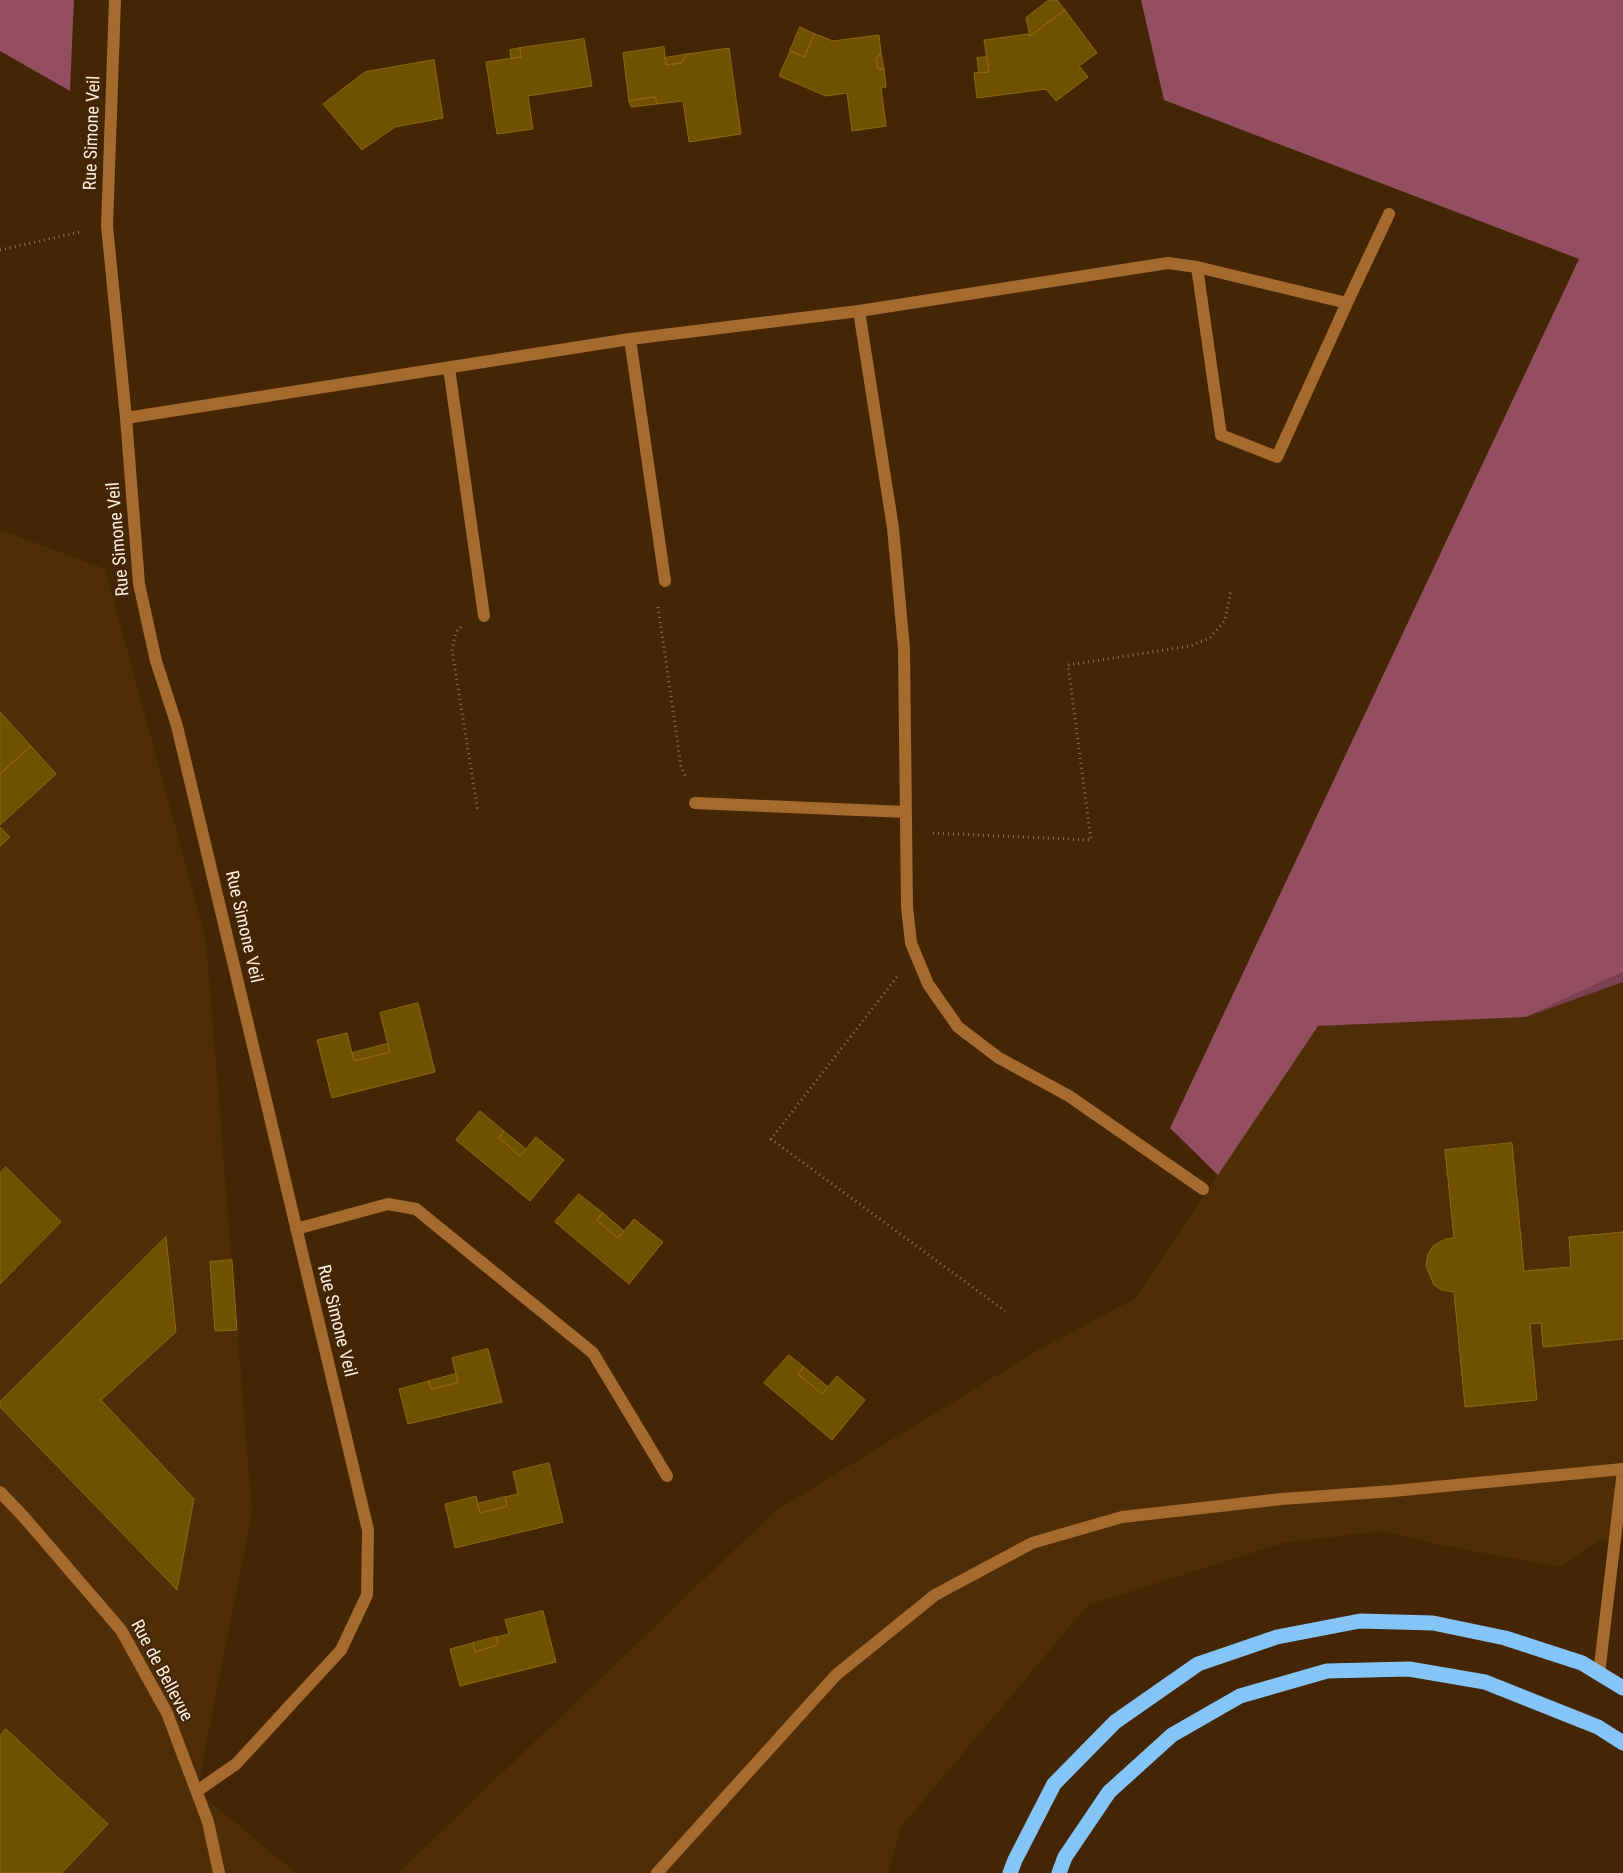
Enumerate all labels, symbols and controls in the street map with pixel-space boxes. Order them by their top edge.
street label: Rue Simone Veil [80,75,106,191]
street label: Rue Simone Veil [103,481,135,597]
street label: Rue Simone Veil [220,869,266,985]
street label: Rue Simone Veil [312,1263,360,1379]
street label: Rue de Bellevue [125,1616,197,1726]

